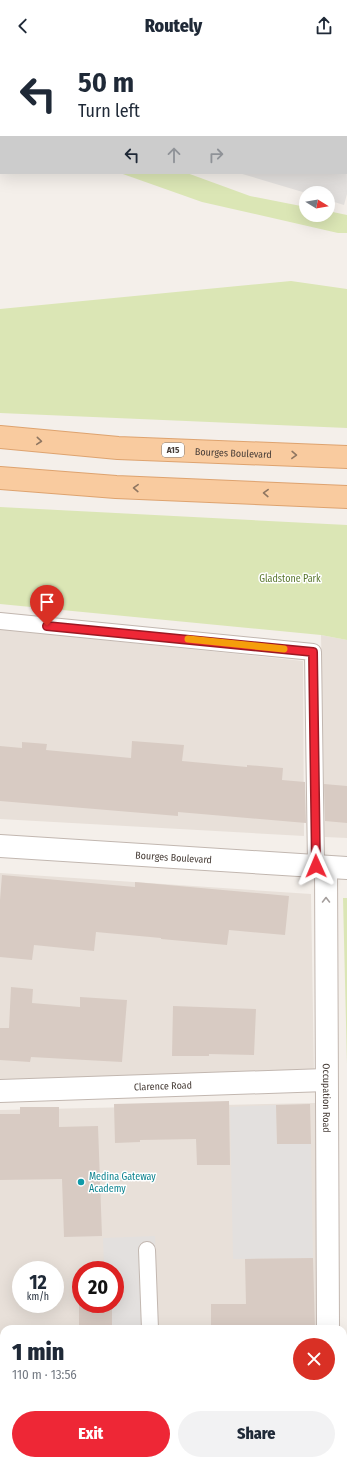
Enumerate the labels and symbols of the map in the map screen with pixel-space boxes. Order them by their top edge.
north arrow [299,186,335,222]
one-way arrow [36,436,42,445]
road number: A15 [162,443,184,457]
street label: Bourges Boulevard [195,446,272,461]
one-way arrow [291,450,297,459]
one-way arrow [133,484,139,492]
one-way arrow [263,489,269,498]
park label: Gladstone Park [259,573,321,585]
pin [30,585,64,626]
position arrow [295,845,337,887]
street label: Bourges Boulevard [135,850,212,866]
one-way arrow [322,897,330,903]
street label: Occupation Road [320,1063,332,1133]
street label: Clarence Road [134,1080,192,1093]
place label: Medina Gateway Academy [89,1171,156,1195]
marker: Medina Gateway Academy [76,1177,86,1187]
speed limit sign: 20 [72,1261,124,1313]

